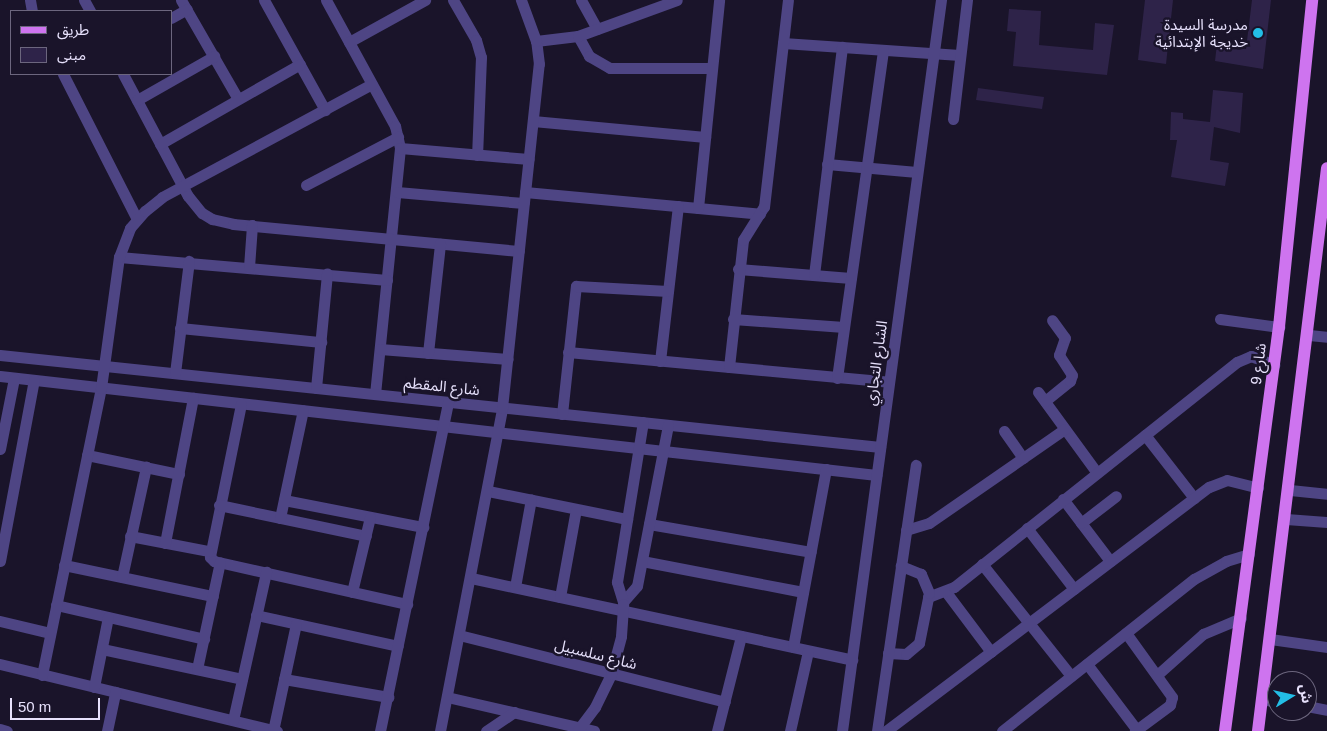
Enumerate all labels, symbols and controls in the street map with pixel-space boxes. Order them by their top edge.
legend [10,10,172,75]
place label: مدرسة السيدة خديجة الإبتدائية [1155,15,1248,50]
text: طريق [57,21,89,38]
marker: مدرسة السيدة خديجة الإبتدائية [1252,27,1264,39]
text: مبنى [57,46,86,63]
street label: الشارع التجاري [861,319,891,407]
street label: شارع 9 [1247,342,1269,386]
street label: شارع المقطم [403,373,481,399]
street label: شارع سلسبيل [553,635,639,673]
north arrow [1267,671,1317,721]
text: ش [1296,683,1315,705]
scale bar [12,688,102,720]
text: 50 m [18,698,51,715]

